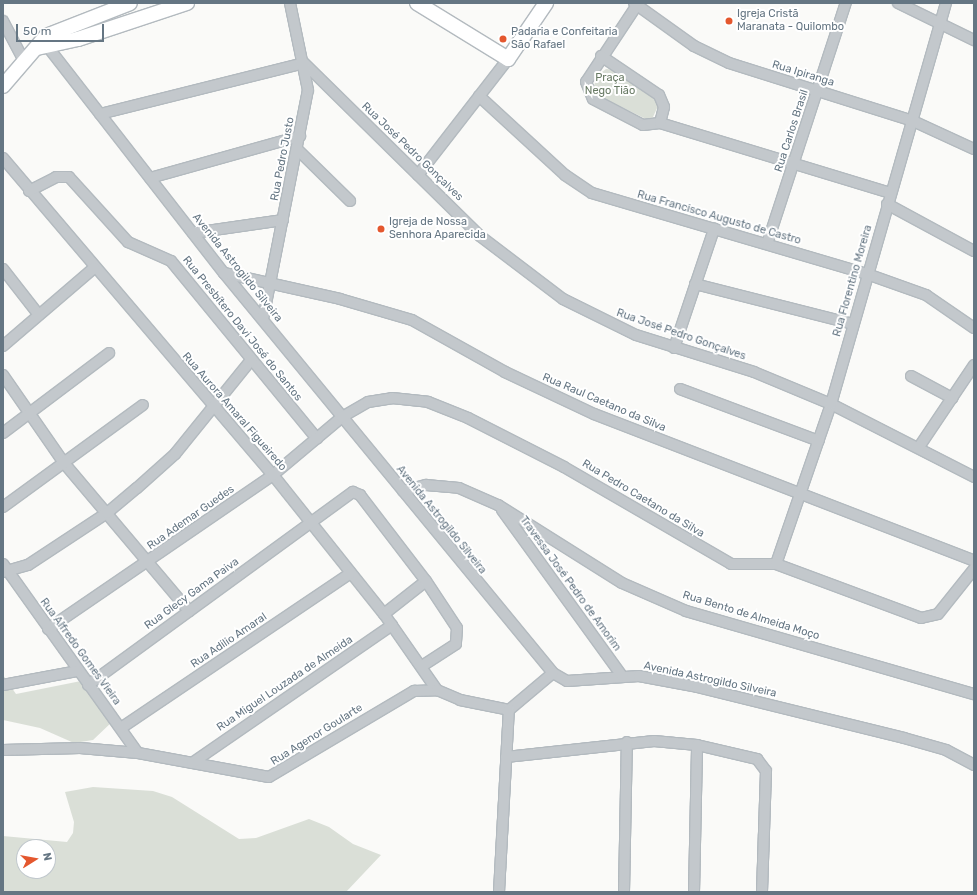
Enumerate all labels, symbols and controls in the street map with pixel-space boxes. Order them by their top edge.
place label: Igreja Cristã Maranata - Quilombo [737,8,844,34]
scale bar [18,16,106,42]
marker: Igreja Cristã Maranata - Quilombo [724,16,734,26]
text: 50 m [23,24,51,38]
place label: Padaria e Confeitaria São Rafael [511,26,618,52]
marker: Padaria e Confeitaria São Rafael [498,34,508,44]
street label: Rua Ipiranga [770,58,836,90]
park label: Praça Nego Tião [585,72,635,98]
street label: Rua Carlos Brasil [772,88,812,174]
street label: Rua José Pedro Gonçalves [358,100,466,204]
street label: Rua Pedro Justo [268,116,298,202]
street label: Rua Francisco Augusto de Castro [635,188,803,248]
street label: Avenida Astrogildo Silveira [189,211,285,325]
place label: Igreja de Nossa Senhora Aparecida [389,216,486,242]
marker: Igreja de Nossa Senhora Aparecida [376,224,386,234]
street label: Rua Florentino Moreira [831,224,875,338]
street label: Rua Presbítero Davi José do Santos [180,254,304,404]
street label: Rua José Pedro Gonçalves [615,307,747,363]
street label: Rua Aurora Amaral Figueiredo [179,350,289,474]
street label: Rua Raul Caetano da Silva [540,371,668,435]
street label: Rua Pedro Caetano da Silva [579,457,707,541]
street label: Avenida Astrogildo Silveira [393,463,489,577]
street label: Rua Ademar Guedes [145,483,237,553]
street label: Travessa José Pedro de Amorim [517,514,623,654]
street label: Rua Glecy Gama Paiva [142,555,242,633]
street label: Rua Bento de Almeida Moço [681,589,821,643]
street label: Rua Alfredo Gomes Vieira [37,596,123,708]
street label: Rua Adilio Amaral [188,611,270,671]
street label: Rua Miguel Louzada de Almeida [214,633,356,735]
street label: Avenida Astrogildo Silveira [642,659,778,701]
street label: Rua Agenor Goularte [268,701,366,769]
north arrow [16,839,56,879]
text: N [40,852,54,862]

